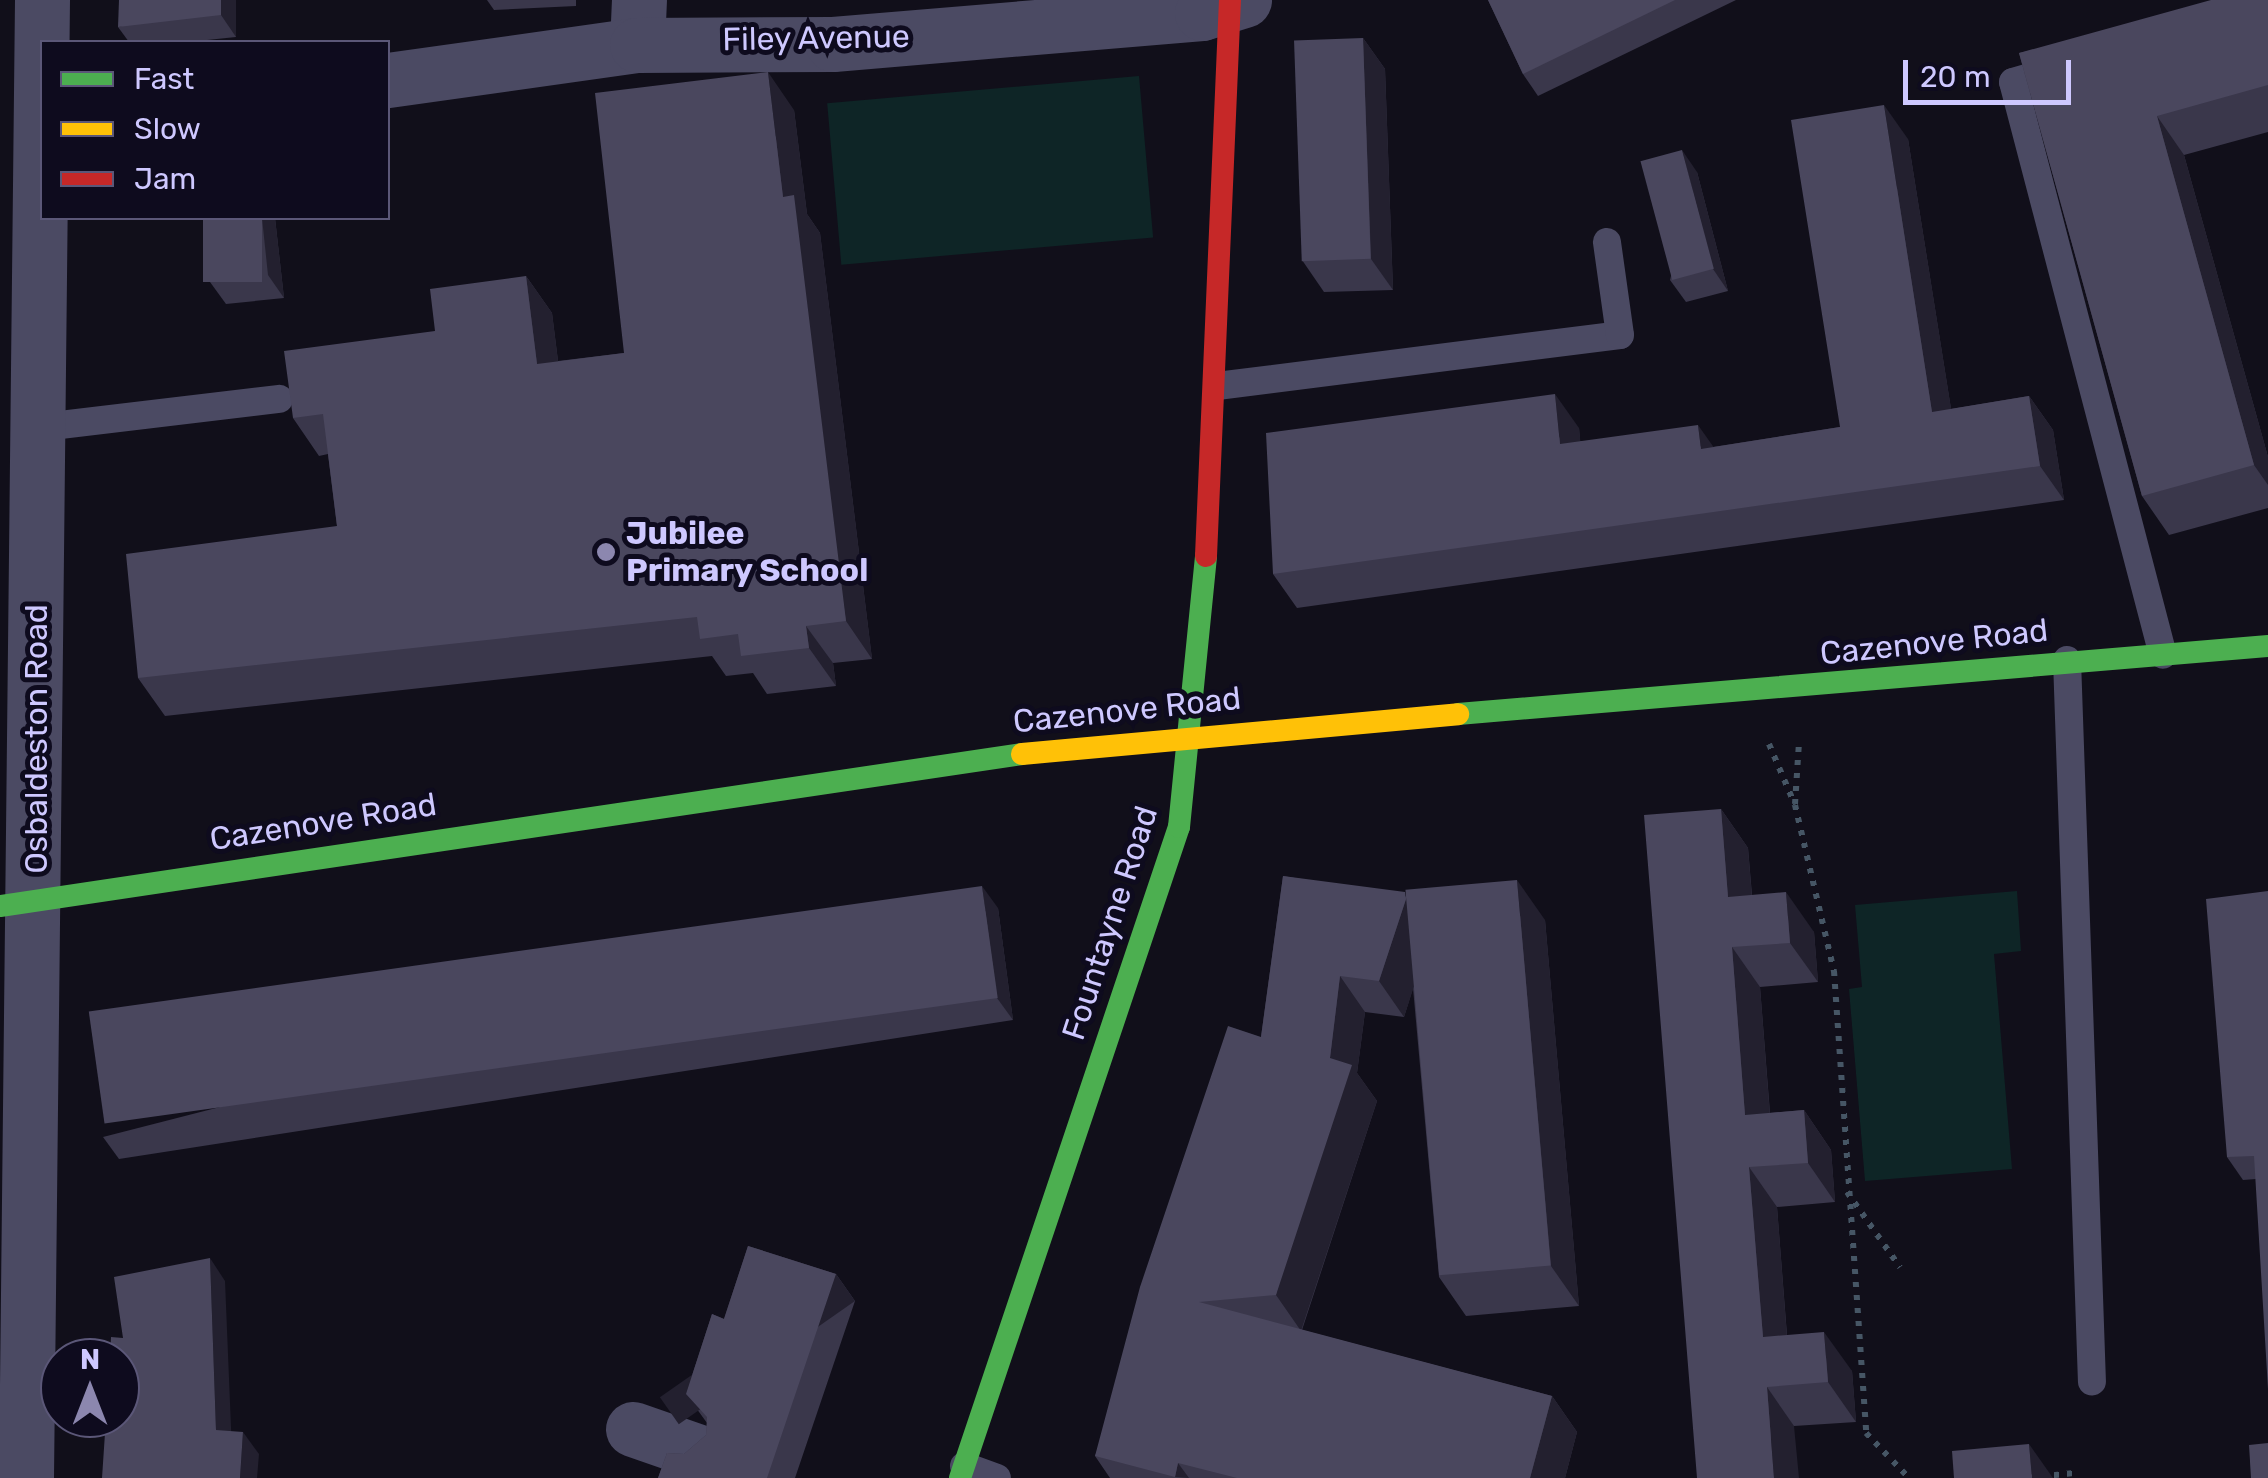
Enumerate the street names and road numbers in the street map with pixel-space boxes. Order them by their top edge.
street label: Filey Avenue [721,17,911,59]
street label: Osbaldeston Road [17,604,55,874]
street label: Cazenove Road [1818,611,2050,673]
street label: Cazenove Road [1011,679,1243,741]
street label: Cazenove Road [207,785,439,859]
street label: Fountayne Road [1054,801,1166,1045]

